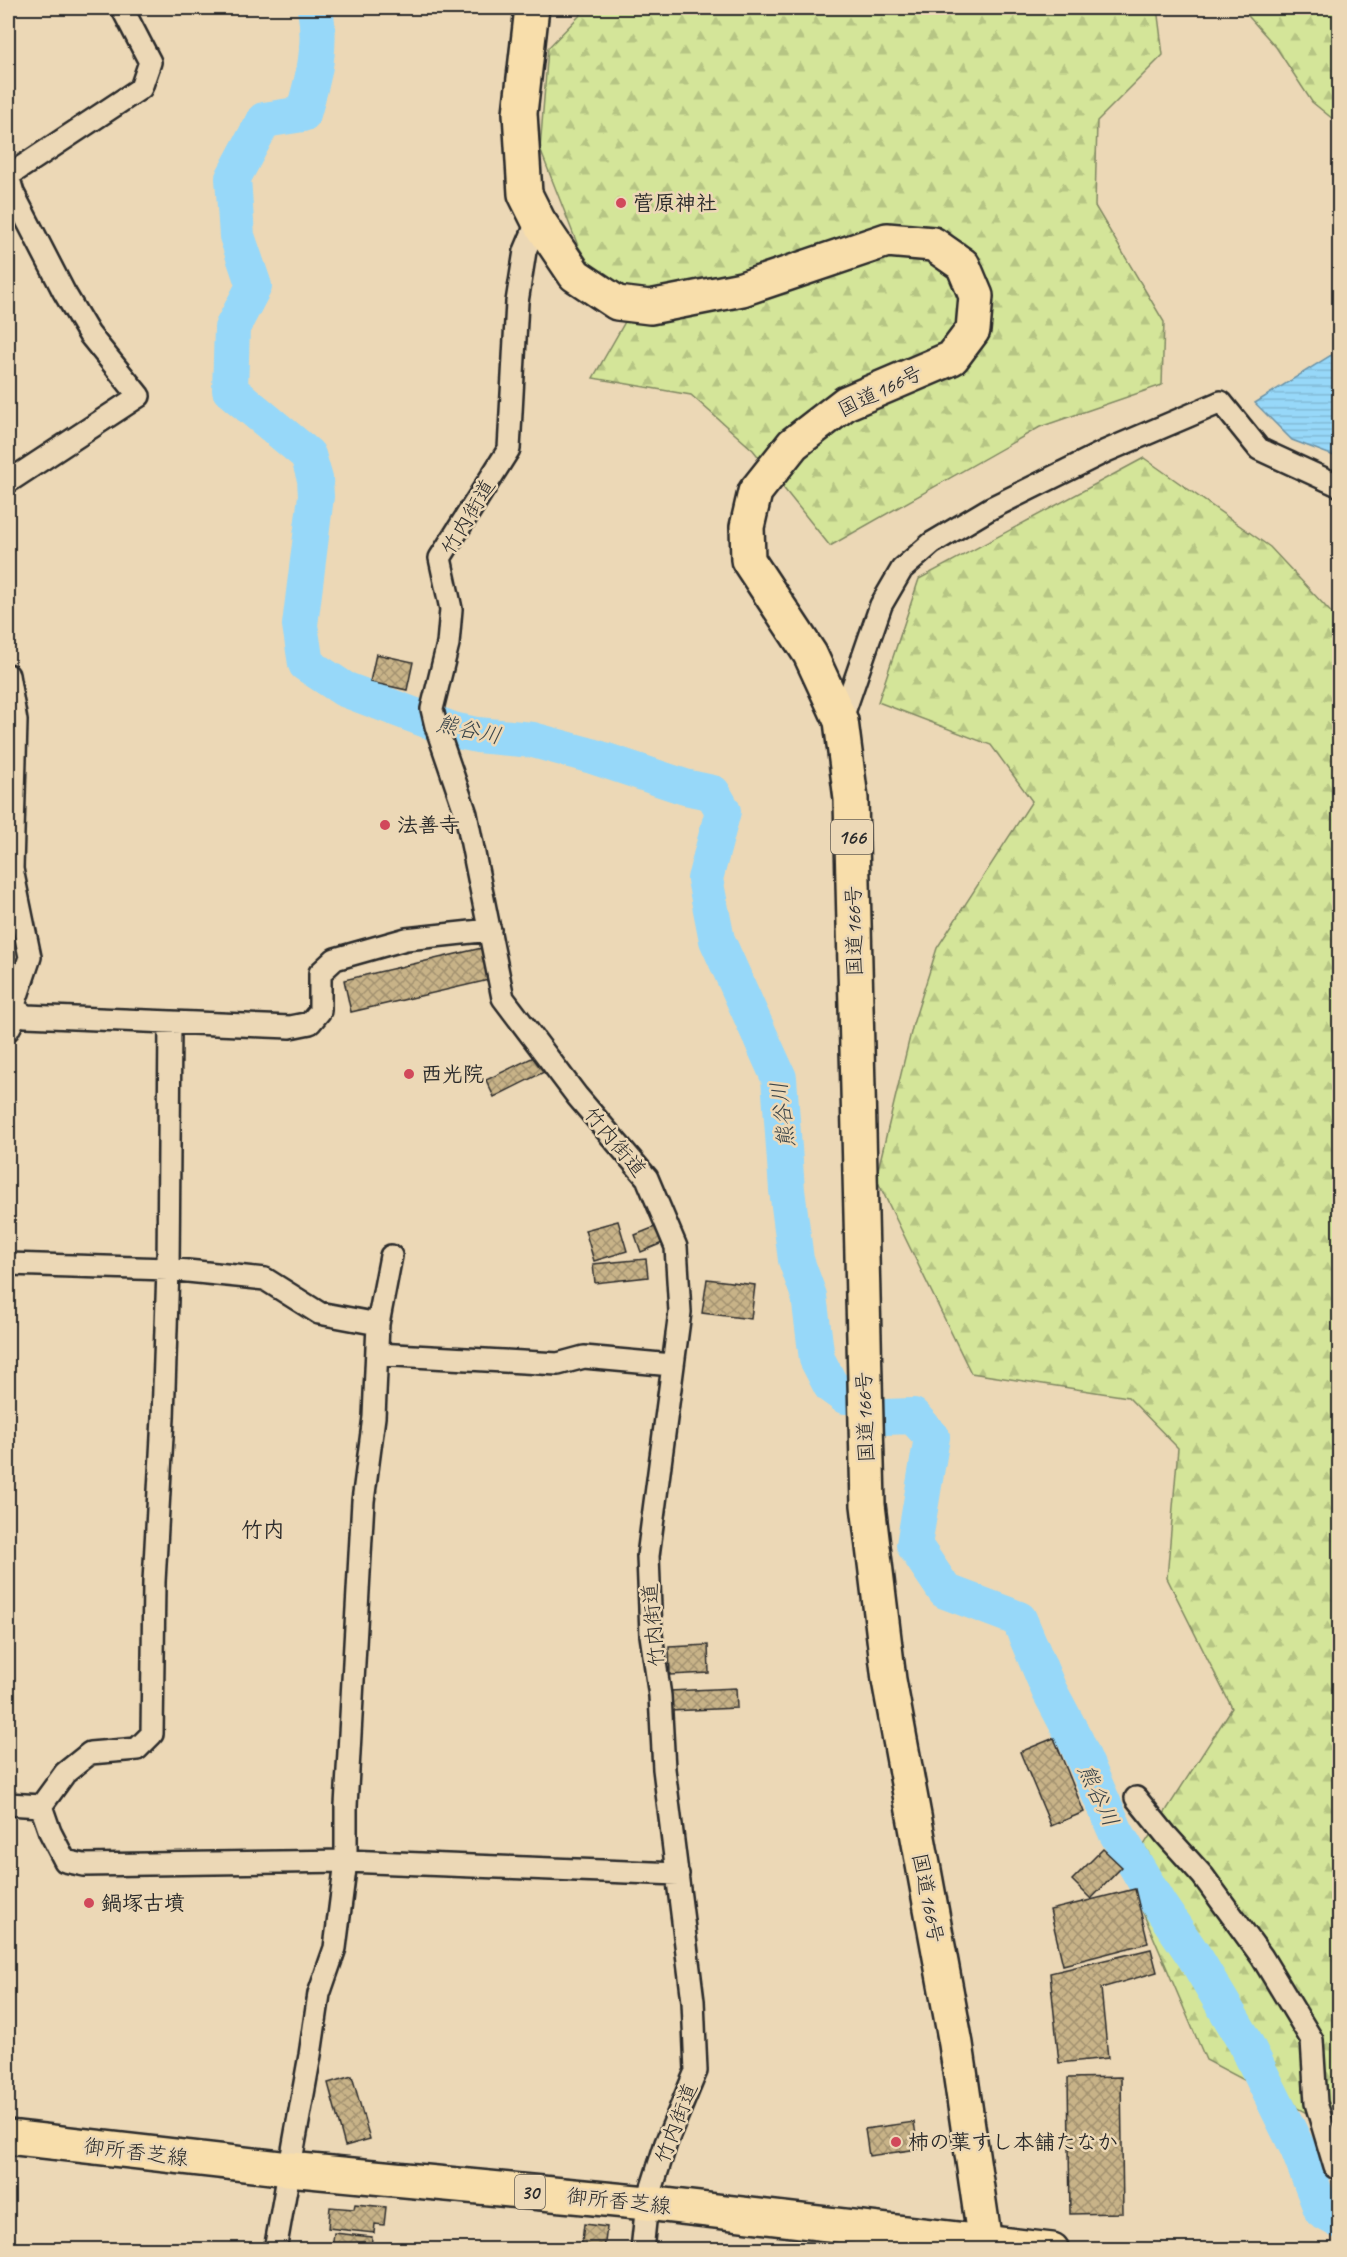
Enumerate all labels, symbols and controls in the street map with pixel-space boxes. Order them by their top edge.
place label: 菅原神社 [633,190,717,216]
marker: 菅原神社 [614,196,628,210]
street label: 国道166号 [833,359,927,423]
street label: 竹内街道 [435,474,501,560]
water label: 熊谷川 [434,709,504,751]
place label: 法善寺 [397,812,460,838]
marker: 法善寺 [378,818,392,832]
road number: 166 [831,820,873,854]
street label: 国道166号 [840,885,868,977]
place label: 西光院 [421,1061,484,1087]
marker: 西光院 [402,1067,416,1081]
water label: 熊谷川 [765,1080,801,1149]
street label: 竹内街道 [578,1101,652,1183]
street label: 国道166号 [850,1371,880,1463]
district label: 竹内 [241,1516,285,1544]
street label: 竹内街道 [636,1582,670,1668]
water label: 熊谷川 [1071,1760,1125,1831]
street label: 国道166号 [907,1851,949,1945]
place label: 鍋塚古墳 [101,1890,185,1916]
marker: 鍋塚古墳 [82,1896,96,1910]
street label: 竹内街道 [649,2079,703,2167]
place label: 柿の葉すし本舗たなか [908,2129,1118,2155]
street label: 御所香芝線 [82,2133,190,2171]
marker: 柿の葉すし本舗たなか [889,2135,903,2149]
road number: 30 [515,2175,545,2209]
street label: 御所香芝線 [565,2183,673,2219]

